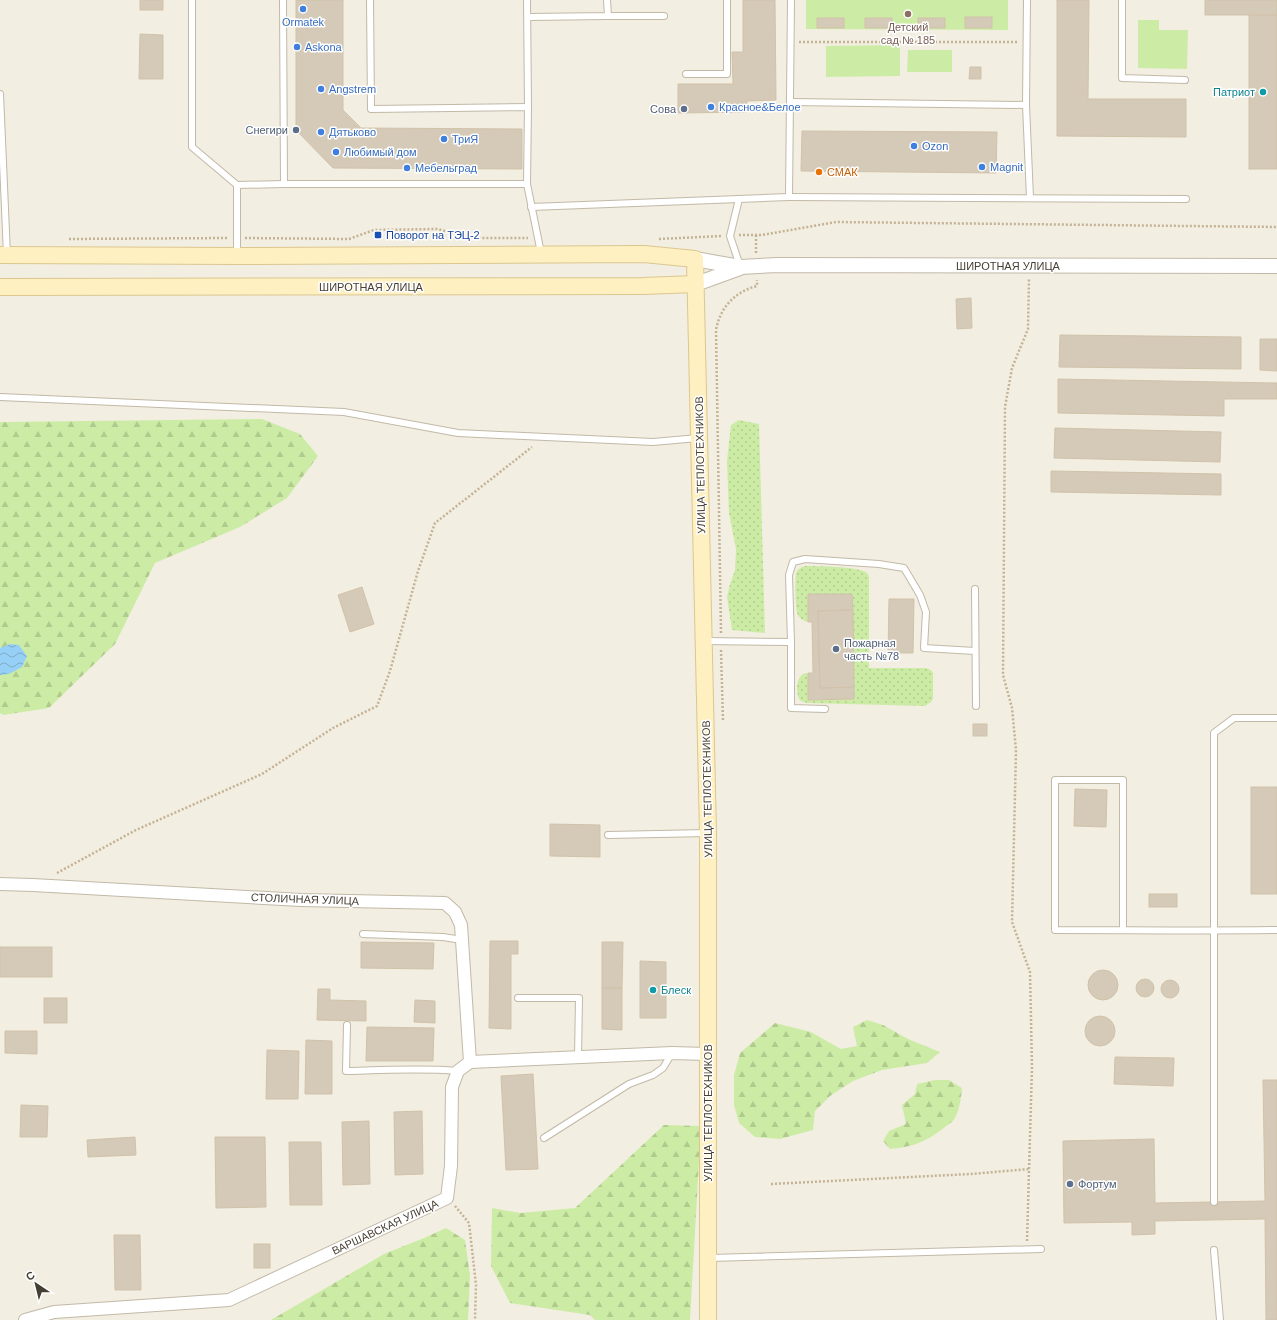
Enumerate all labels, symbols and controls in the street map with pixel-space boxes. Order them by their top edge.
marker: Ormatek [298,4,308,14]
marker: Детский сад № 185 [903,9,913,19]
place label: Ormatek [282,16,325,28]
place label: Детский сад № 185 [881,21,935,46]
place label: Askona [305,41,343,53]
marker: Askona [292,42,302,52]
place label: Angstrem [329,83,376,95]
marker: Angstrem [316,84,326,94]
place label: Патриот [1213,86,1255,98]
marker: Патриот [1258,87,1268,97]
place label: Красное&Белое [719,101,801,113]
marker: Красное&Белое [706,102,716,112]
place label: Сова [650,103,677,115]
marker: Сова [679,104,689,114]
place label: Снегири [245,124,288,136]
marker: Снегири [291,125,301,135]
place label: Дятьково [329,126,376,138]
marker: Дятьково [316,127,326,137]
place label: ТриЯ [452,133,478,145]
marker: ТриЯ [439,134,449,144]
place label: Ozon [922,140,948,152]
marker: Ozon [909,141,919,151]
place label: Любимый дом [344,146,417,158]
marker: Любимый дом [331,147,341,157]
place label: Magnit [990,161,1023,173]
place label: Мебельград [415,162,478,174]
marker: Magnit [977,162,987,172]
marker: Мебельград [402,163,412,173]
place label: СМАК [827,166,858,178]
marker: СМАК [814,167,824,177]
place label: Поворот на ТЭЦ-2 [386,229,480,241]
marker: Поворот на ТЭЦ-2 [373,230,383,240]
street label: ШИРОТНАЯ УЛИЦА [956,260,1061,272]
street label: ШИРОТНАЯ УЛИЦА [319,281,424,293]
street label: УЛИЦА ТЕПЛОТЕХНИКОВ [693,396,707,534]
place label: Пожарная часть №78 [844,637,899,662]
marker: Пожарная часть №78 [831,644,841,654]
street label: УЛИЦА ТЕПЛОТЕХНИКОВ [700,720,714,858]
street label: СТОЛИЧНАЯ УЛИЦА [251,891,360,907]
place label: Блеск [661,984,691,996]
marker: Блеск [648,985,658,995]
street label: УЛИЦА ТЕПЛОТЕХНИКОВ [702,1044,714,1182]
place label: Фортум [1078,1178,1116,1190]
marker: Фортум [1065,1179,1075,1189]
street label: ВАРШАВСКАЯ УЛИЦА [330,1197,441,1257]
north arrow [16,1264,56,1304]
text: С [24,1269,37,1283]

